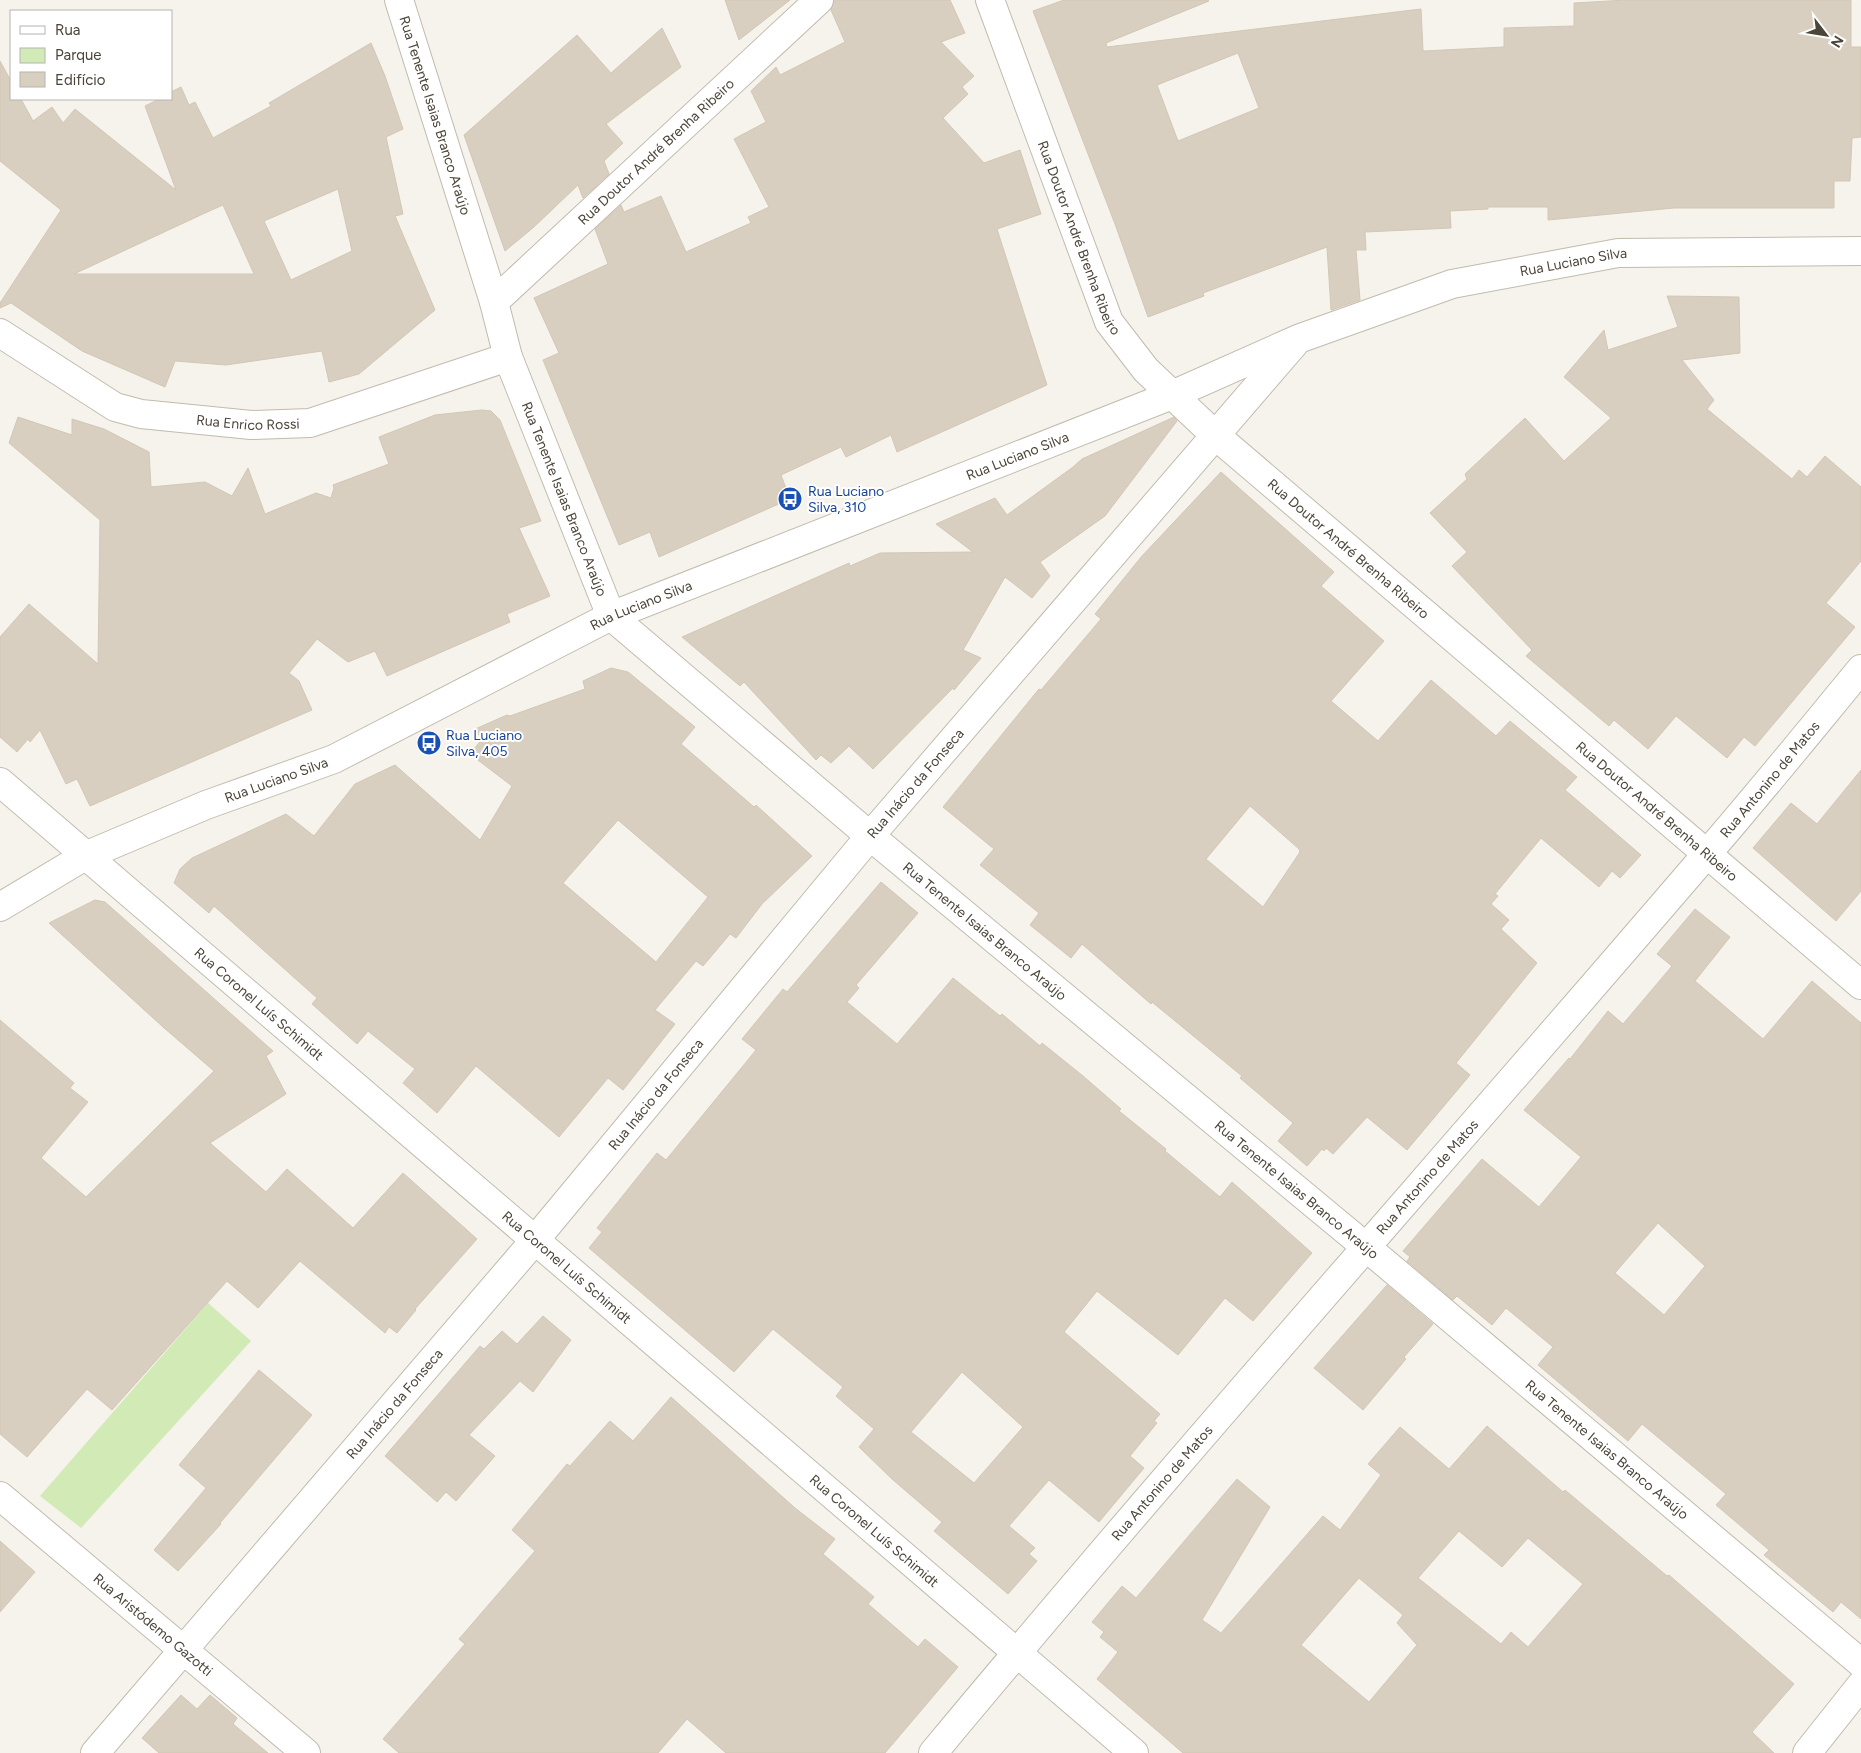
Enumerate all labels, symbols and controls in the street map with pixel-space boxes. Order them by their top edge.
legend [10,10,172,100]
north arrow [1801,10,1851,60]
street label: Rua Tenente Isaias Branco Araújo [396,14,474,217]
text: Rua [55,21,80,39]
text: N [1827,32,1847,50]
text: Parque [55,46,102,64]
text: Edifício [55,71,106,89]
street label: Rua Doutor André Brenha Ribeiro [575,75,738,229]
street label: Rua Doutor André Brenha Ribeiro [1034,138,1124,339]
street label: Rua Luciano Silva [1518,245,1627,280]
street label: Rua Tenente Isaias Branco Araújo [518,399,610,599]
street label: Rua Enrico Rossi [195,412,300,434]
street label: Rua Luciano Silva [964,429,1071,484]
street label: Rua Doutor André Brenha Ribeiro [1264,475,1432,623]
place label: Rua Luciano Silva, 310 [808,483,884,516]
bus stop icon: Rua Luciano Silva, 310 [777,486,803,512]
street label: Rua Luciano Silva [587,577,695,634]
street label: Rua Antonino de Matos [1717,718,1824,841]
street label: Rua Inácio da Fonseca [864,725,968,842]
place label: Rua Luciano Silva, 405 [446,727,522,760]
bus stop icon: Rua Luciano Silva, 405 [416,730,442,756]
street label: Rua Doutor André Brenha Ribeiro [1572,738,1741,885]
street label: Rua Luciano Silva [222,754,330,807]
street label: Rua Tenente Isaias Branco Araújo [899,859,1070,1004]
street label: Rua Coronel Luís Schimidt [191,944,327,1064]
street label: Rua Inácio da Fonseca [605,1036,707,1154]
street label: Rua Antonino de Matos [1373,1116,1482,1238]
street label: Rua Tenente Isaias Branco Araújo [1211,1117,1382,1263]
street label: Rua Coronel Luís Schimidt [498,1208,634,1328]
street label: Rua Inácio da Fonseca [343,1346,447,1463]
street label: Rua Tenente Isaias Branco Araújo [1522,1377,1692,1523]
street label: Rua Antonino de Matos [1108,1422,1216,1544]
street label: Rua Coronel Luís Schimidt [806,1471,942,1591]
street label: Rua Aristódemo Gazotti [90,1570,216,1680]

